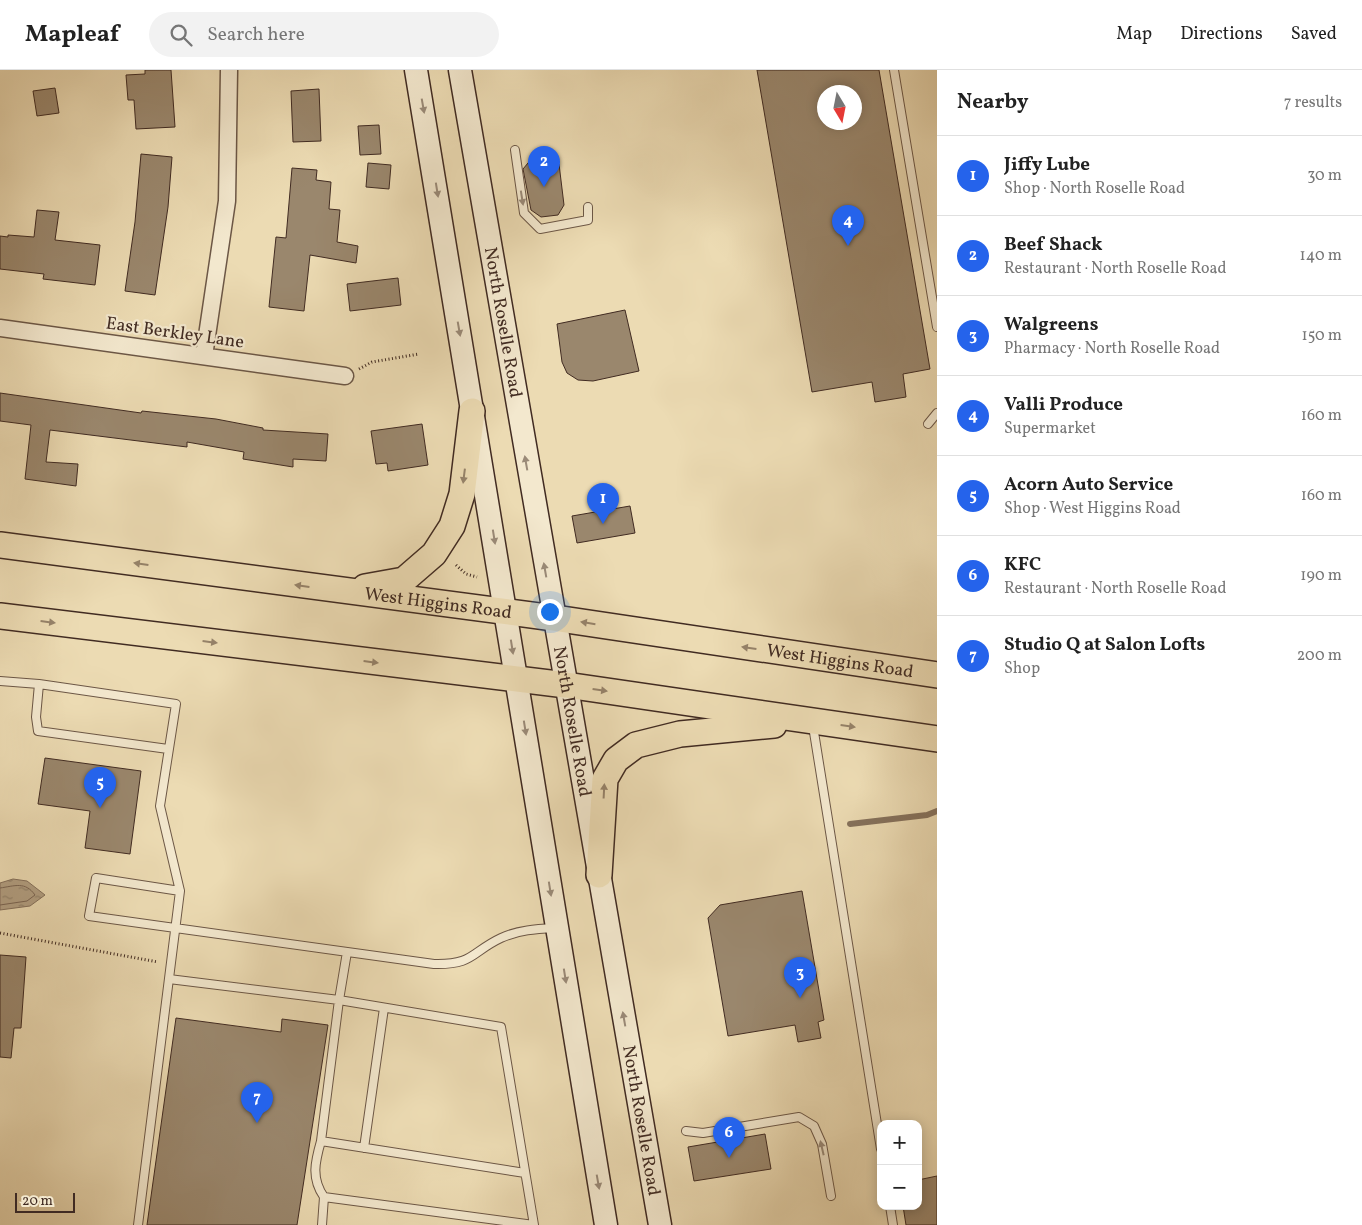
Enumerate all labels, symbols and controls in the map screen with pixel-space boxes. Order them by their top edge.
search box [149,12,499,57]
text: Mapleaf [25,18,119,52]
icon: search [167,21,195,49]
text: Search here [207,22,305,48]
text: Map [1116,22,1152,47]
text: Directions [1180,22,1263,47]
text: Saved [1291,22,1337,47]
north arrow [817,85,862,130]
text: Nearby [957,88,1028,117]
text: 7 results [1284,92,1342,114]
one-way arrow [419,98,427,114]
pin: 2 [528,146,560,187]
text: Jiffy Lube [1004,152,1090,178]
text: 1 [970,165,976,187]
text: 30 m [1307,165,1342,187]
text: Shop · North Roselle Road [1004,178,1185,200]
one-way arrow [433,182,441,198]
one-way arrow [518,191,526,207]
pin: 4 [832,205,864,246]
text: Beef Shack [1004,232,1102,258]
street label: North Roselle Road [477,245,528,400]
text: 2 [969,245,977,267]
text: 140 m [1300,245,1342,267]
text: Restaurant · North Roselle Road [1004,258,1227,280]
street label: East Berkley Lane [104,311,246,356]
text: Walgreens [1004,312,1098,338]
one-way arrow [455,321,463,337]
text: 3 [969,325,977,347]
text: 150 m [1301,325,1342,347]
text: Pharmacy · North Roselle Road [1004,338,1220,360]
text: Valli Produce [1004,392,1123,418]
text: 4 [968,405,978,427]
text: 160 m [1301,405,1342,427]
text: Supermarket [1004,418,1096,440]
one-way arrow [522,454,530,470]
one-way arrow [460,469,468,485]
text: Acorn Auto Service [1004,472,1173,498]
pin: 1 [587,483,619,524]
text: 5 [969,485,977,507]
text: 160 m [1301,485,1342,507]
text: Shop · West Higgins Road [1004,498,1181,520]
one-way arrow [490,529,498,545]
text: KFC [1004,552,1041,578]
one-way arrow [133,560,149,568]
one-way arrow [541,562,549,578]
text: 6 [969,565,977,587]
text: 190 m [1300,565,1342,587]
text: Restaurant · North Roselle Road [1004,578,1227,600]
one-way arrow [294,581,310,589]
street label: West Higgins Road [363,582,513,626]
your location [537,599,563,625]
one-way arrow [41,618,57,626]
one-way arrow [579,619,595,627]
text: Studio Q at Salon Lofts [1004,632,1205,658]
one-way arrow [202,638,218,646]
one-way arrow [508,639,516,655]
street label: West Higgins Road [765,639,915,685]
one-way arrow [740,643,756,651]
street label: North Roselle Road [546,644,597,799]
text: 7 [969,645,977,667]
text: 200 m [1297,645,1342,667]
one-way arrow [363,658,379,666]
text: Shop [1004,658,1040,680]
one-way arrow [593,686,609,694]
one-way arrow [521,720,529,736]
one-way arrow [840,722,856,730]
pin: 5 [84,767,116,808]
one-way arrow [601,783,609,799]
one-way arrow [547,881,555,897]
pin: 3 [784,957,816,998]
one-way arrow [561,968,569,984]
one-way arrow [620,1010,628,1026]
street label: North Roselle Road [615,1043,666,1198]
pin: 7 [241,1082,273,1123]
pin: 6 [713,1117,745,1158]
map controls [877,1120,922,1210]
button: + [877,1120,922,1165]
one-way arrow [818,1140,826,1155]
button: − [877,1165,922,1210]
one-way arrow [595,1175,603,1191]
scale bar [15,1190,75,1213]
text: 20 m [22,1192,53,1211]

